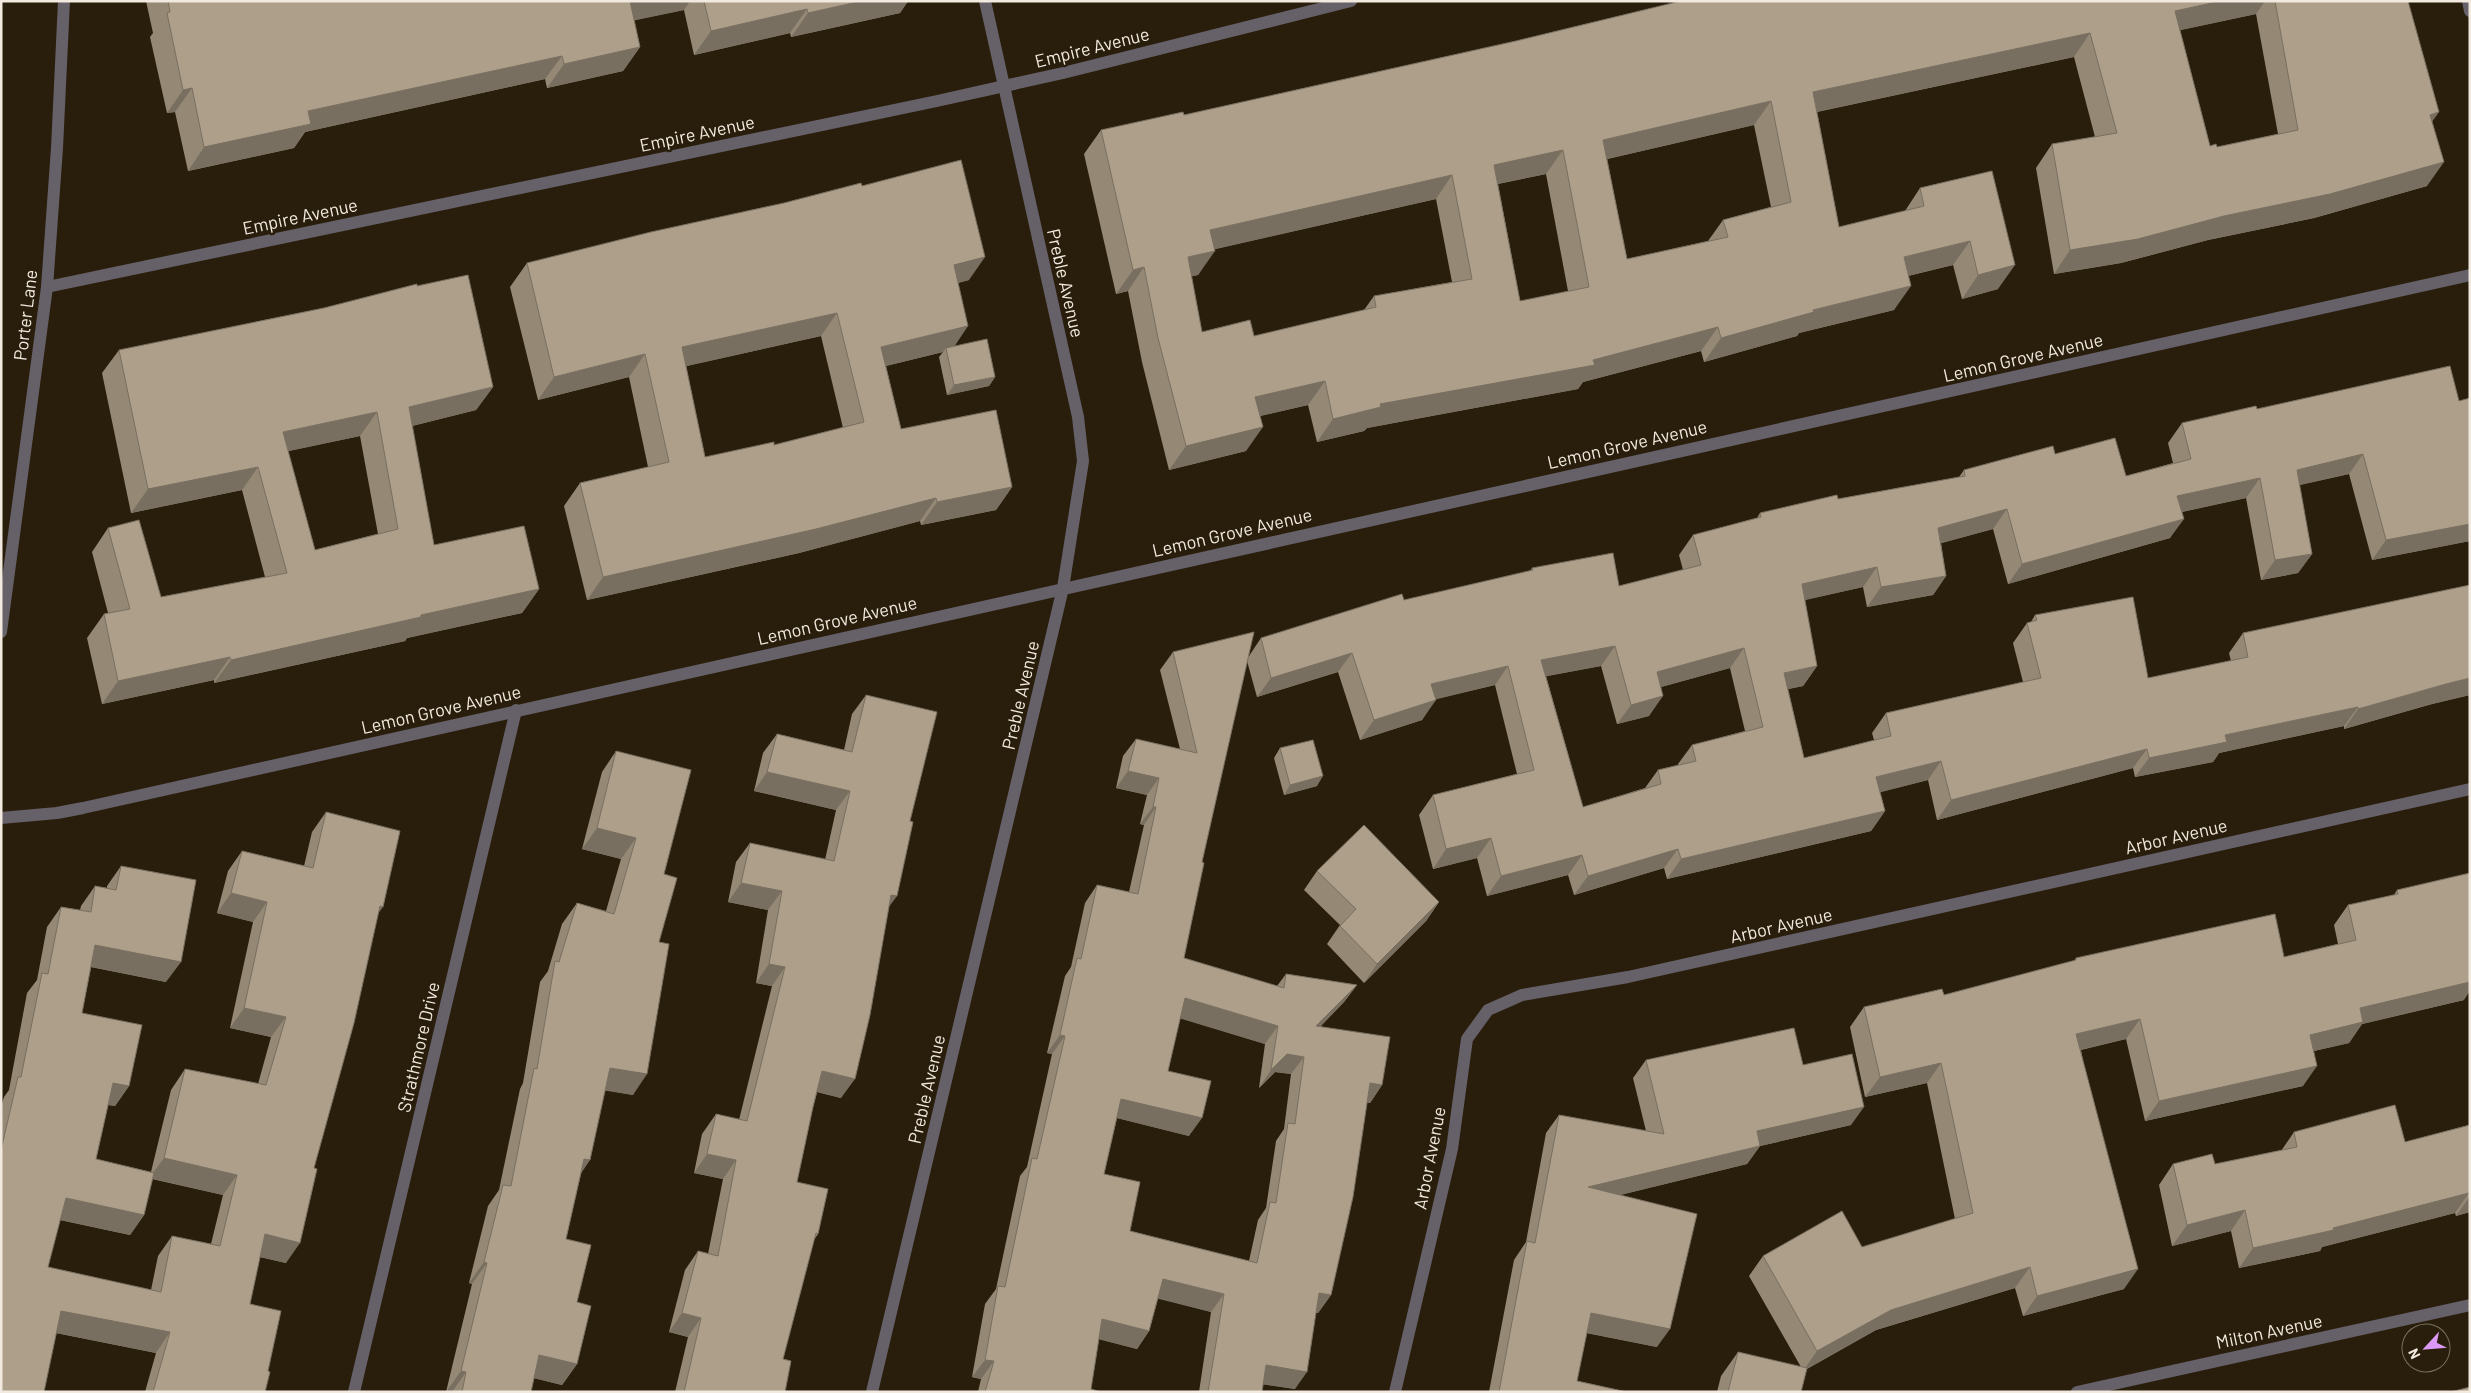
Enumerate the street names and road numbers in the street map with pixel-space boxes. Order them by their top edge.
street label: Empire Avenue [1032,22,1152,72]
street label: Empire Avenue [637,110,757,156]
street label: Empire Avenue [240,193,360,239]
street label: Preble Avenue [1043,226,1089,340]
street label: Porter Lane [9,268,41,362]
street label: Lemon Grove Avenue [1941,328,2105,386]
street label: Lemon Grove Avenue [1545,415,1709,473]
street label: Lemon Grove Avenue [1150,503,1314,561]
street label: Lemon Grove Avenue [755,591,919,649]
street label: Preble Avenue [997,638,1043,752]
street label: Lemon Grove Avenue [359,680,523,738]
street label: Arbor Avenue [2123,814,2229,858]
street label: Arbor Avenue [1728,903,1834,947]
street label: Strathmore Drive [392,980,444,1114]
street label: Preble Avenue [903,1032,949,1146]
street label: Arbor Avenue [1408,1105,1450,1211]
street label: Milton Avenue [2214,1309,2324,1353]

